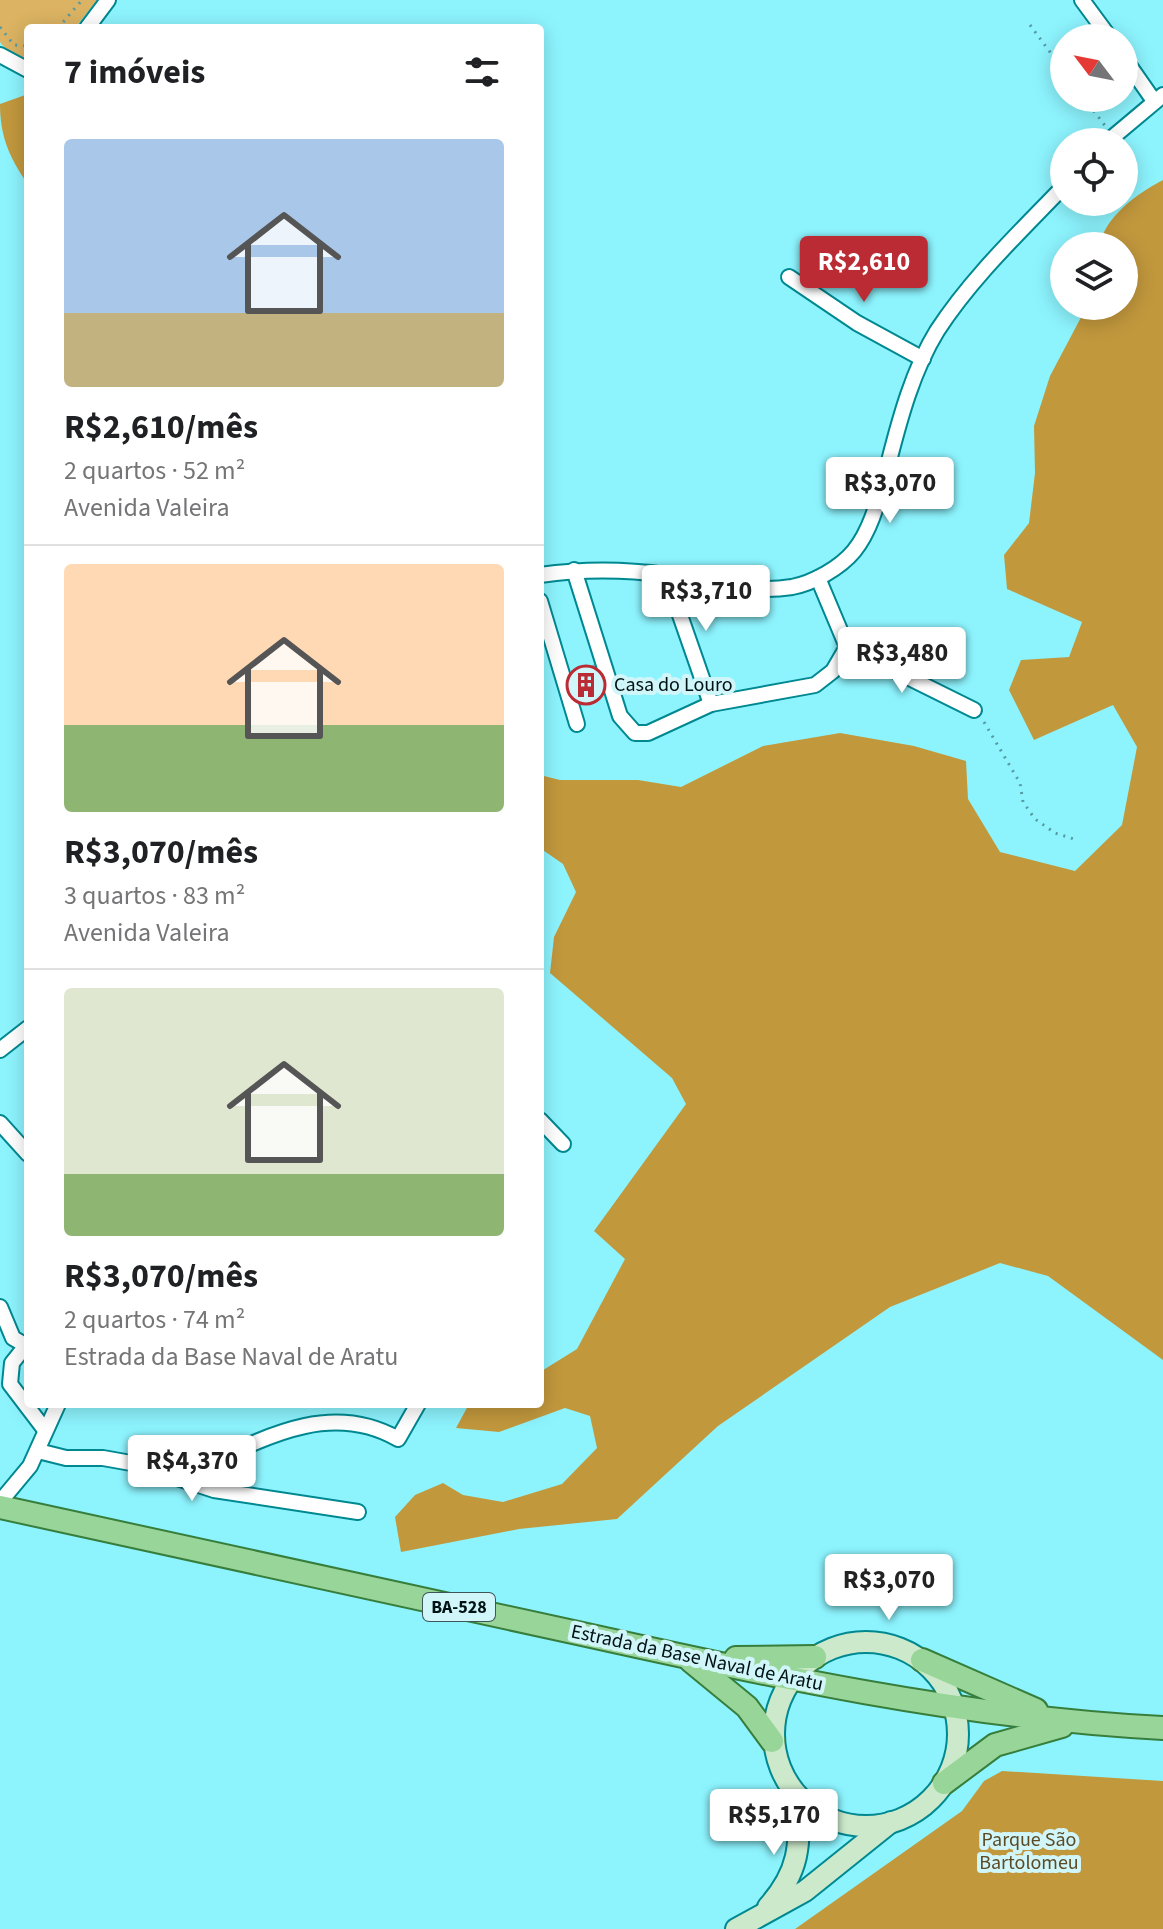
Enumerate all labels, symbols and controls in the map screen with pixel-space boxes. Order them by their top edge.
north arrow [1050,24,1138,112]
map controls [1050,24,1138,320]
text: 7 imóveis [64,48,205,97]
icon: filters [460,50,504,94]
button: locate [1050,128,1138,216]
icon: home [212,191,356,335]
button: layers [1050,232,1138,320]
pin: R$2,610 [790,236,938,304]
text: R$2,610 [818,243,910,280]
text: R$2,610/mês [64,403,258,452]
text: 2 quartos · 52 m² [64,452,245,489]
pin: R$3,070 [816,457,964,525]
text: R$3,070 [844,464,936,501]
text: Avenida Valeira [64,489,230,526]
pin: R$3,710 [632,565,780,633]
text: R$3,710 [660,572,752,609]
icon: home [212,616,356,760]
pin: R$3,480 [828,627,976,695]
text: R$3,480 [856,634,948,671]
building icon: Casa do Louro [565,664,607,706]
place label: Casa do Louro [614,671,733,699]
text: R$3,070/mês [64,828,258,877]
text: 3 quartos · 83 m² [64,877,245,914]
text: Avenida Valeira [64,914,230,951]
icon: home [212,1040,356,1184]
text: R$3,070/mês [64,1252,258,1301]
text: 2 quartos · 74 m² [64,1301,245,1338]
text: Estrada da Base Naval de Aratu [64,1338,398,1375]
pin: R$4,370 [118,1435,266,1503]
text: R$4,370 [146,1442,238,1479]
pin: R$3,070 [815,1554,963,1622]
text: R$3,070 [843,1561,935,1598]
road number: BA-528 [423,1593,495,1621]
street label: Estrada da Base Naval de Aratu [568,1618,826,1698]
pin: R$5,170 [700,1789,848,1857]
text: R$5,170 [728,1796,820,1833]
park label: Parque São Bartolomeu [979,1826,1079,1877]

